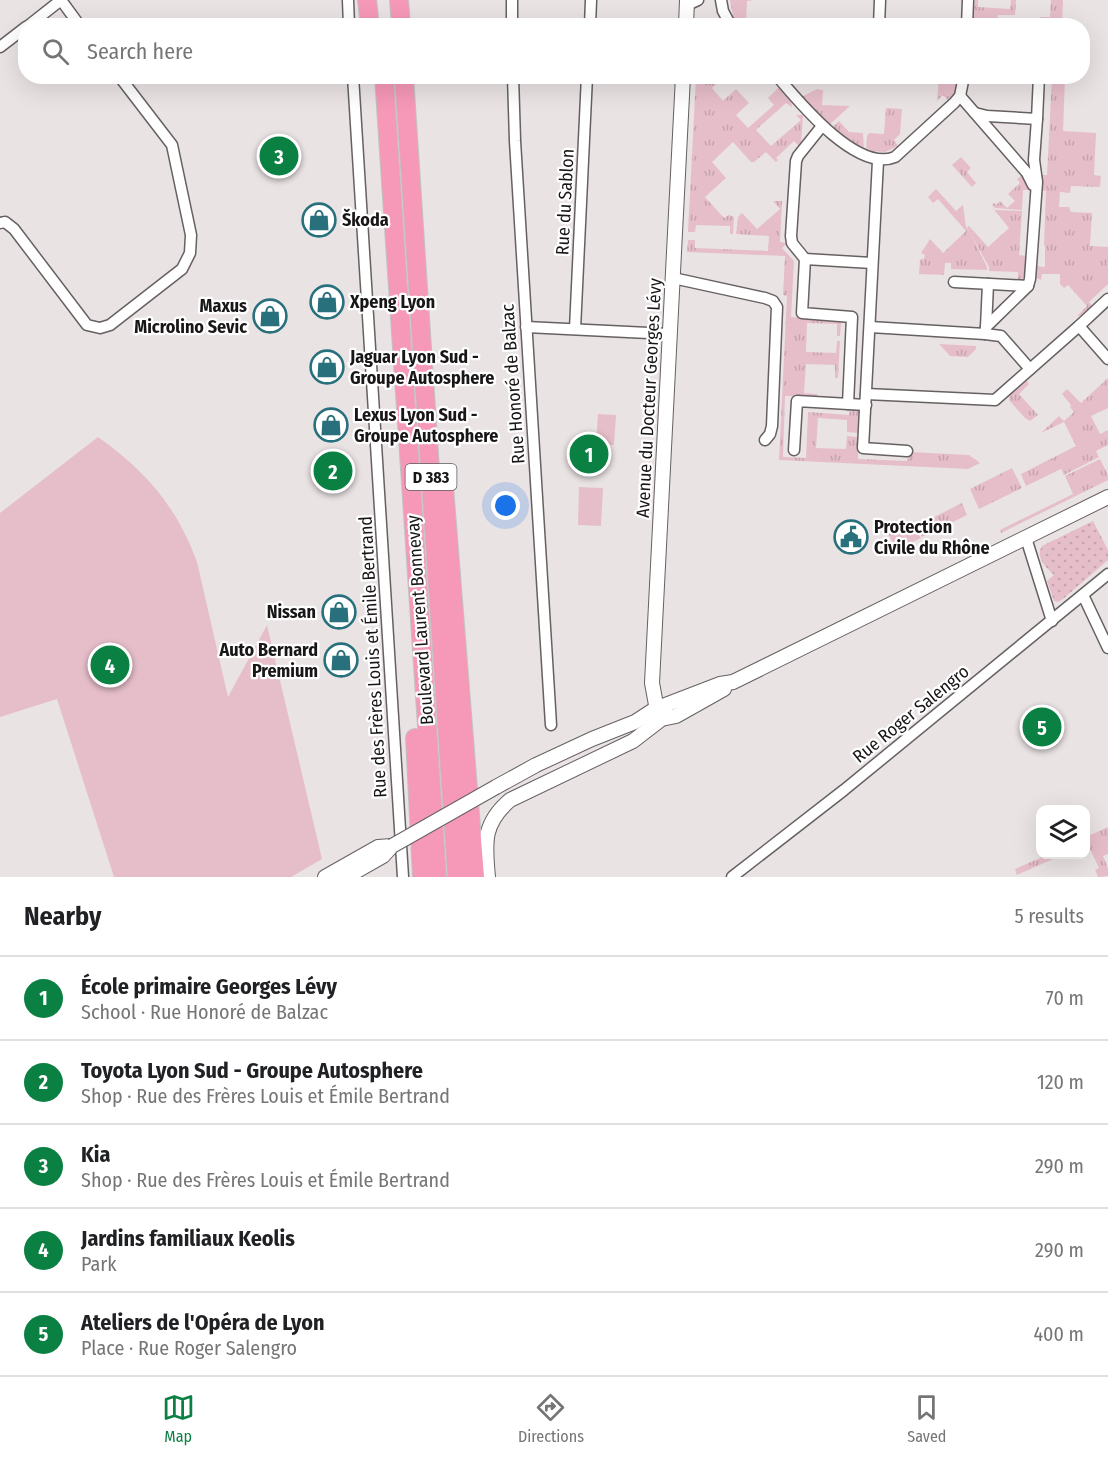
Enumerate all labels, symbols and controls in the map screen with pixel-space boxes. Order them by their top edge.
search box [18,18,1090,84]
icon: search [39,35,72,68]
text: Search here [87,38,193,65]
pin: 3 [260,134,298,178]
street label: Rue du Sablon [551,148,579,256]
shop icon: Škoda [301,202,337,238]
place label: Škoda [342,208,389,231]
street label: Avenue du Docteur Georges Lévy [632,278,666,518]
shop icon: Xpeng Lyon [309,284,345,320]
place label: Xpeng Lyon [349,291,435,313]
place label: Maxus Microlino Sevic [134,295,247,338]
shop icon: Maxus Microlino Sevic [252,298,288,334]
street label: Rue Honoré de Balzac [496,303,530,465]
place label: Jaguar Lyon Sud - Groupe Autosphere [349,346,494,389]
shop icon: Jaguar Lyon Sud - Groupe Autosphere [309,349,345,385]
place label: Lexus Lyon Sud - Groupe Autosphere [354,404,498,447]
shop icon: Lexus Lyon Sud - Groupe Autosphere [313,407,349,443]
pin: 1 [570,432,608,476]
pin: 2 [314,448,352,494]
road number: D 383 [406,464,456,490]
your location [491,491,520,520]
street label: Boulevard Laurent Bonnevay [402,514,438,726]
street label: Rue des Frères Louis et Émile Bertrand [354,515,391,799]
place label: Protection Civile du Rhône [874,516,990,559]
public building icon: Protection Civile du Rhône [833,519,869,555]
shop icon: Nissan [321,594,357,630]
place label: Nissan [267,601,316,623]
place label: Auto Bernard Premium [218,639,318,682]
pin: 4 [90,642,130,688]
shop icon: Auto Bernard Premium [323,642,359,678]
street label: Rue Roger Salengro [848,660,974,768]
pin: 5 [1022,704,1062,750]
map controls [1036,805,1090,859]
button: layers [1036,805,1090,859]
text: Nearby [24,901,101,932]
text: 5 results [1014,904,1084,928]
text: École primaire Georges Lévy [81,973,337,1000]
text: 1 [39,986,48,1010]
text: 70 m [1046,986,1084,1010]
text: School · Rue Honoré de Balzac [81,1000,328,1024]
text: Toyota Lyon Sud - Groupe Autosphere [81,1057,423,1084]
text: 2 [39,1070,48,1094]
text: 120 m [1037,1070,1084,1094]
text: Shop · Rue des Frères Louis et Émile Bertrand [81,1084,450,1108]
text: Kia [81,1141,110,1168]
text: 3 [39,1154,48,1178]
text: 290 m [1035,1154,1084,1178]
text: Shop · Rue des Frères Louis et Émile Bertrand [81,1168,450,1192]
text: Jardins familiaux Keolis [81,1225,295,1252]
text: 4 [38,1238,49,1262]
text: 290 m [1035,1238,1084,1262]
text: Park [81,1252,117,1276]
text: Ateliers de l'Opéra de Lyon [81,1309,325,1336]
text: 5 [39,1322,48,1346]
text: 400 m [1033,1322,1084,1346]
text: Place · Rue Roger Salengro [81,1336,297,1360]
tab: Map [162,1391,195,1446]
tab: Directions [518,1391,584,1446]
tab: Saved [907,1391,946,1446]

